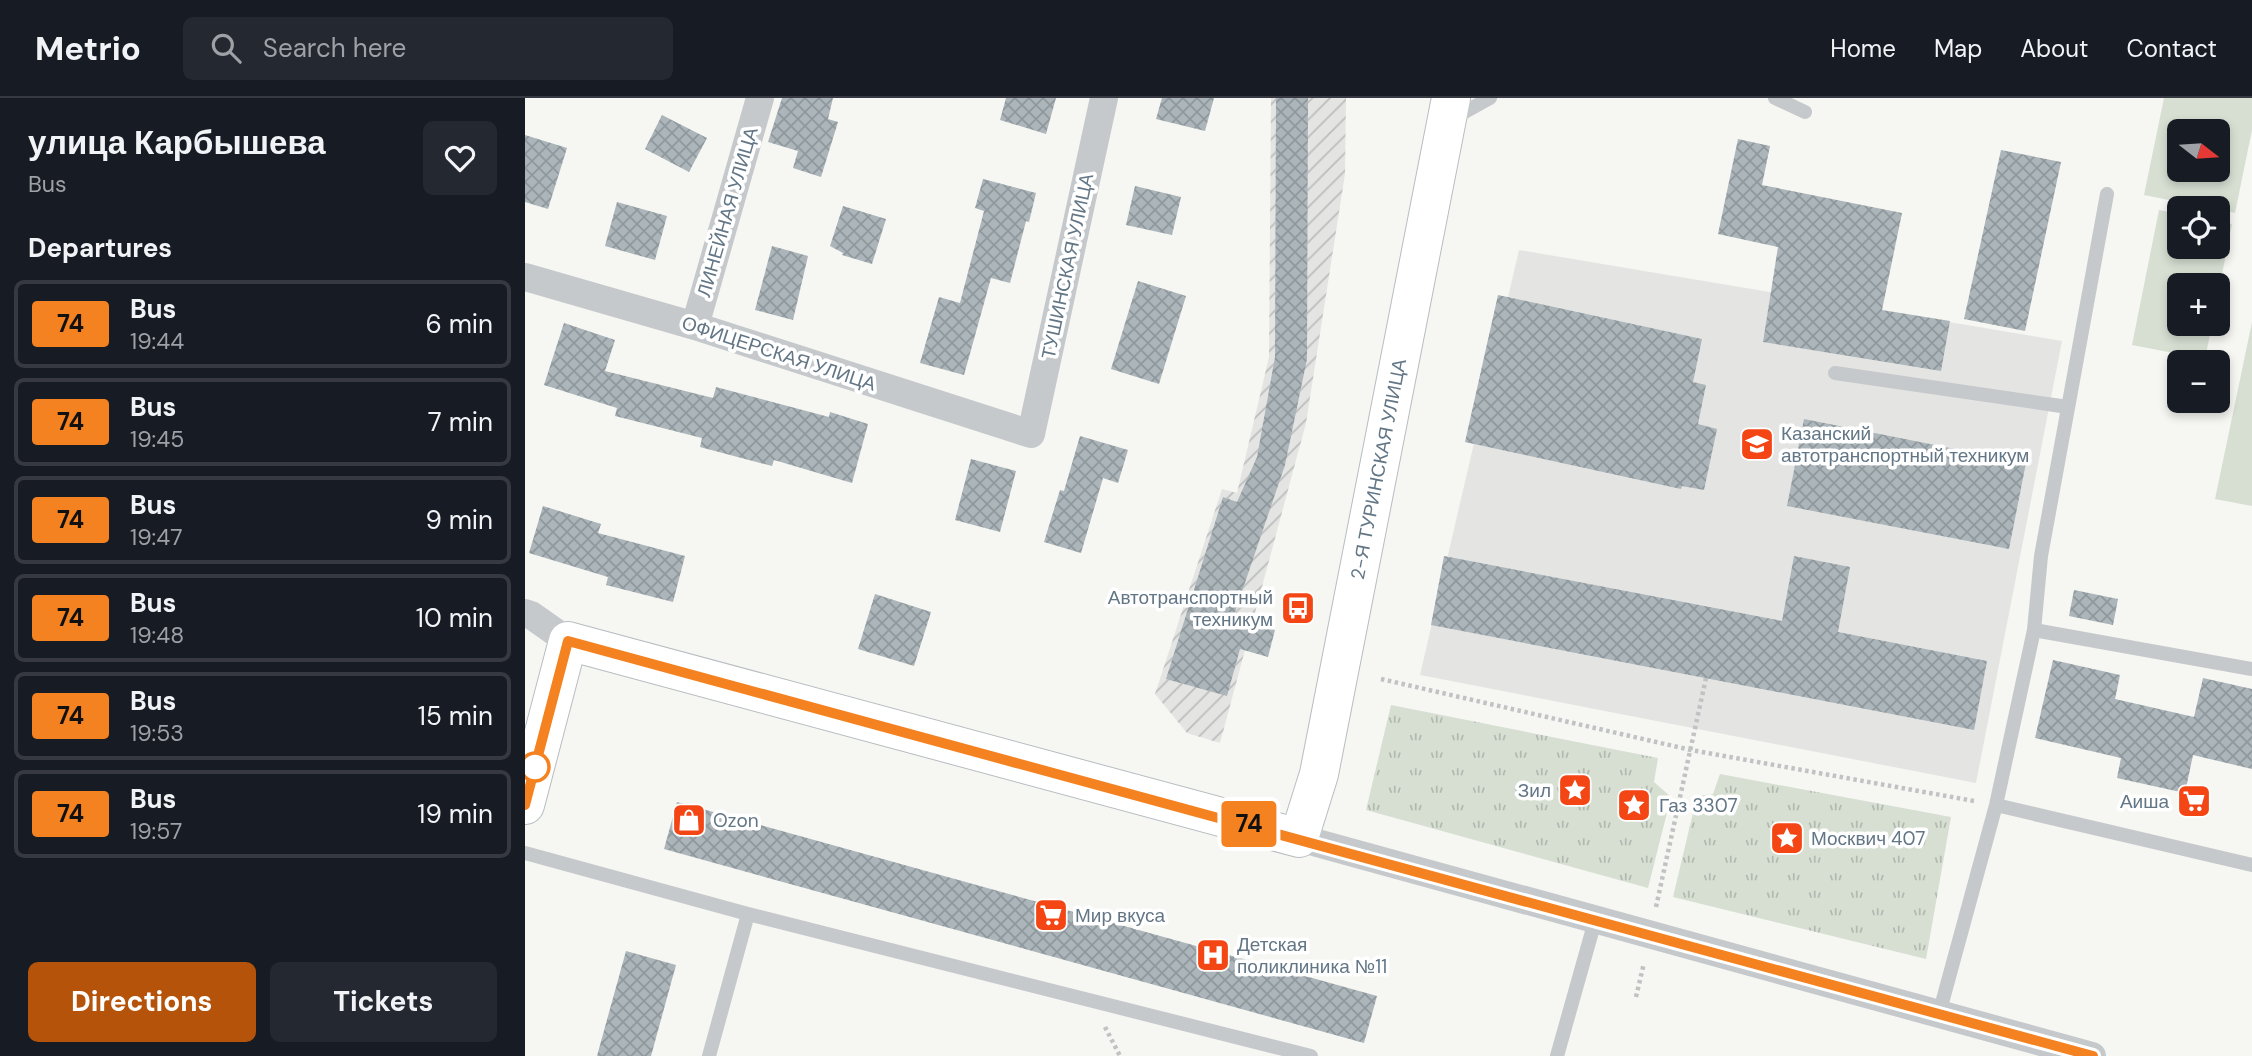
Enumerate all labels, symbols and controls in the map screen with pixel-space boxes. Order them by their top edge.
search box [183,17,673,80]
text: Metrio [35,27,141,70]
icon: search [207,29,245,67]
text: Search here [263,31,406,65]
text: Home [1830,33,1896,64]
text: Map [1934,33,1982,64]
text: About [2020,33,2089,64]
text: Contact [2127,33,2217,64]
north arrow [2167,119,2229,182]
map controls [2167,119,2230,413]
text: улица Карбышева [28,121,326,164]
button: heart [423,121,497,195]
street label: ЛИНЕЙНАЯ УЛИЦА [691,124,764,300]
text: Bus [28,169,67,199]
street label: ТУШИНСКАЯ УЛИЦА [1036,171,1099,361]
button: locate [2167,196,2230,259]
text: Departures [28,231,172,265]
button: + [2167,273,2230,336]
text: Bus [130,292,176,326]
text: 6 min [425,307,493,341]
text: 74 [57,308,84,339]
street label: ОФИЦЕРСКАЯ УЛИЦА [679,310,879,397]
text: 19:44 [130,326,184,356]
button: − [2167,350,2230,413]
street label: 2-Я ТУРИНСКАЯ УЛИЦА [1345,356,1412,582]
text: Bus [130,390,176,424]
text: 7 min [428,405,493,439]
text: 74 [57,406,84,437]
place label: Казанский автотранспортный техникум [1781,421,2029,468]
text: 19:45 [130,424,184,454]
school or university icon: Казанский автотранспортный техникум [1738,425,1776,463]
text: Bus [130,488,176,522]
text: 9 min [425,503,493,537]
text: 74 [57,504,84,535]
text: 19:47 [130,522,183,552]
place label: Автотранспортный техникум [1108,585,1273,632]
text: Bus [130,586,176,620]
bus stop icon: Автотранспортный техникум [1279,589,1317,627]
text: 10 min [416,601,493,635]
text: 74 [57,602,84,633]
text: 19:48 [130,620,184,650]
text: Bus [130,684,176,718]
text: 15 min [418,699,493,733]
text: 74 [57,700,84,731]
text: 19:53 [130,718,184,748]
unlabelled marker [520,752,550,782]
place icon: Зил [1556,771,1594,809]
place label: Зил [1518,778,1551,803]
text: Bus [130,782,176,816]
supermarket icon: Аиша [2175,782,2213,820]
place icon: Газ 3307 [1615,786,1653,824]
place label: Аиша [2120,789,2169,814]
place label: Газ 3307 [1659,793,1738,818]
text: 19 min [417,797,493,831]
text: 74 [57,798,84,829]
shop icon: Ozon [670,801,708,839]
line badge: 74 [1217,801,1281,847]
place label: Ozon [713,808,759,833]
text: 74 [1235,808,1263,839]
text: 19:57 [130,816,182,846]
place icon: Москвич 407 [1768,819,1806,857]
place label: Москвич 407 [1811,826,1926,851]
supermarket icon: Мир вкуса [1032,896,1070,934]
place label: Мир вкуса [1075,903,1165,928]
place label: Детская поликлиника №11 [1237,932,1387,979]
hospital icon: Детская поликлиника №11 [1194,936,1232,974]
button: Directions [28,962,256,1042]
button: Tickets [270,962,497,1042]

